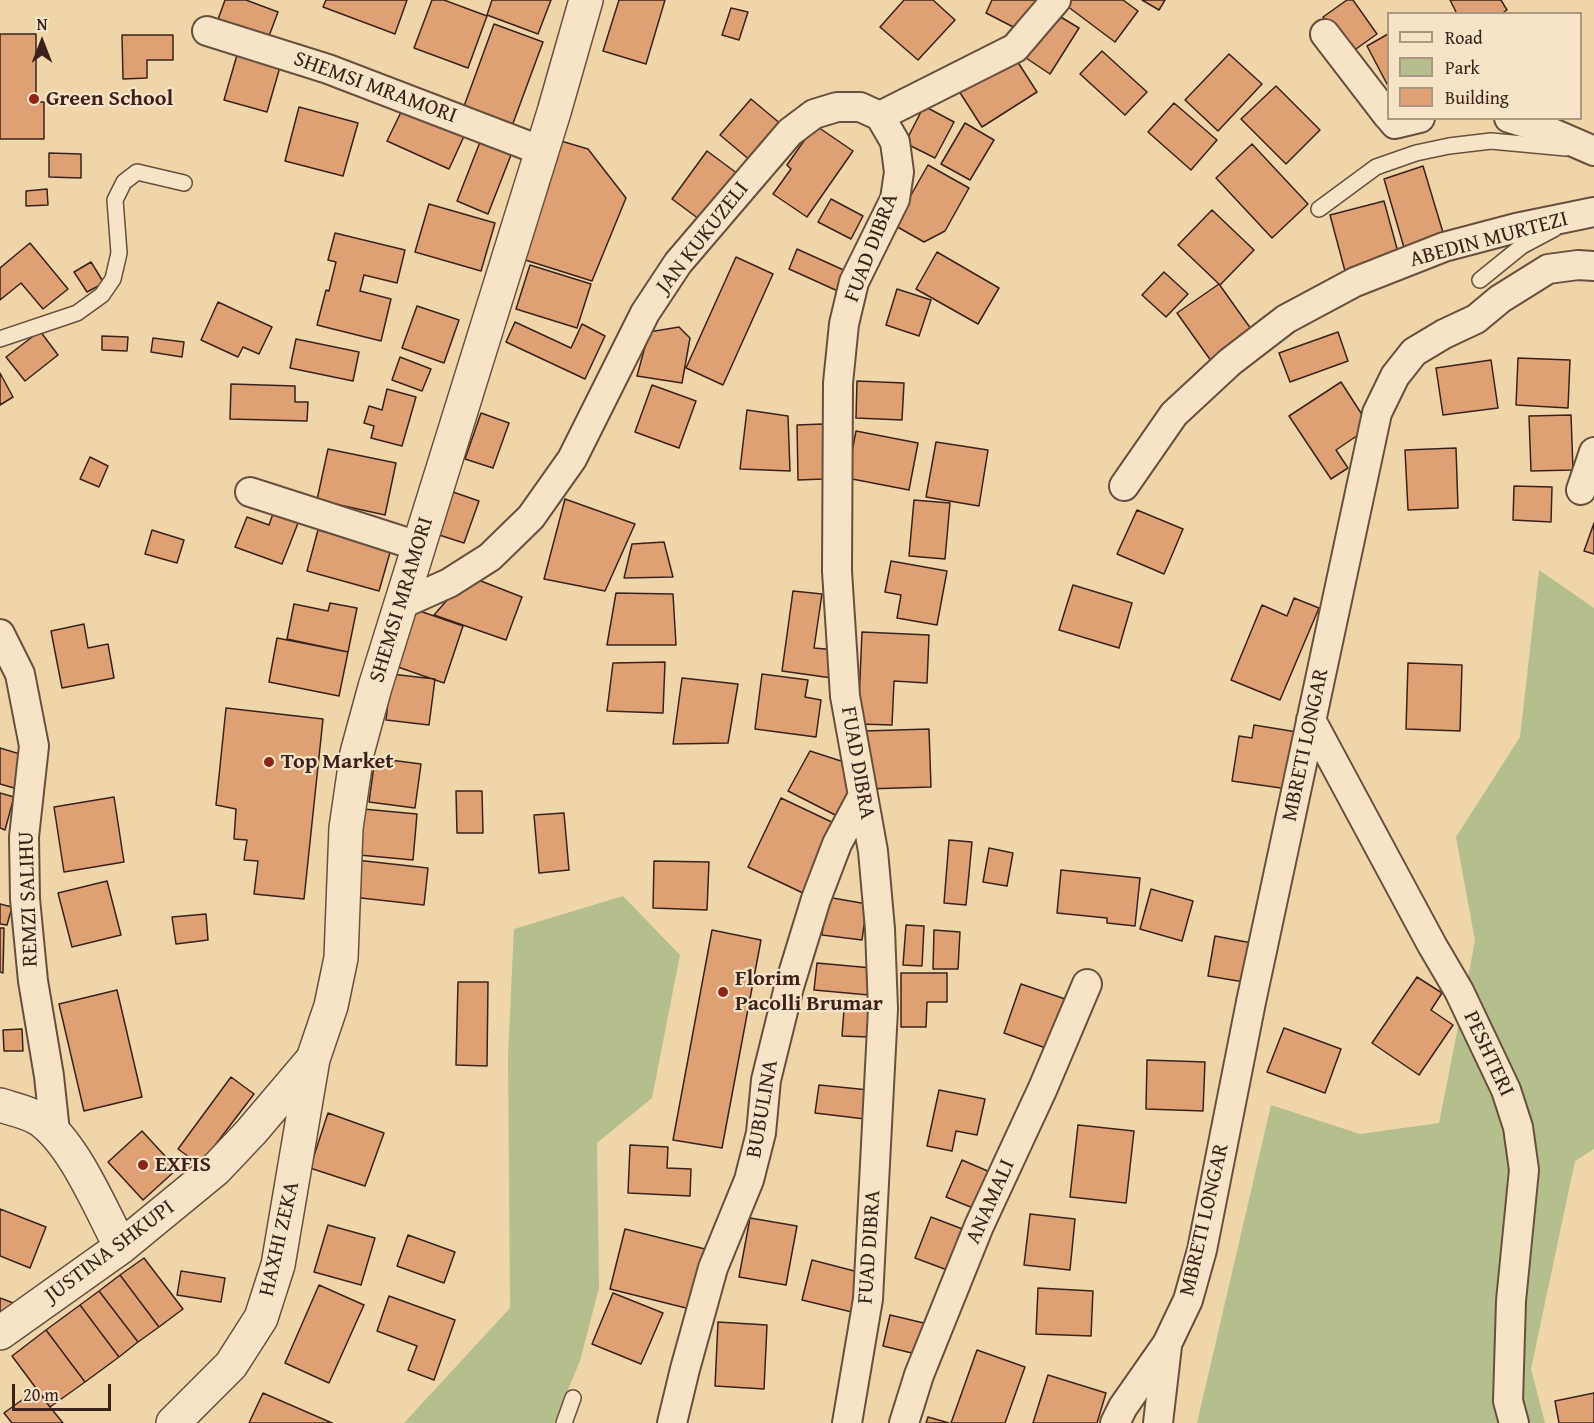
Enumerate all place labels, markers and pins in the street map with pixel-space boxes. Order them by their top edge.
place label: Green School [46,86,173,112]
marker: Green School [27,92,41,106]
place label: Top Market [281,749,394,775]
marker: Top Market [262,755,276,769]
place label: Florim Pacolli Brumar [735,966,883,1017]
marker: Florim Pacolli Brumar [716,985,730,999]
place label: EXFIS [155,1152,211,1178]
marker: EXFIS [136,1158,150,1172]

